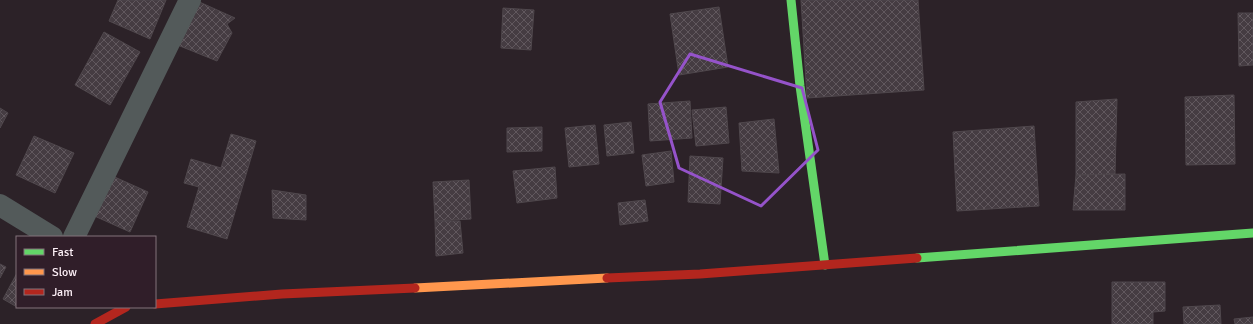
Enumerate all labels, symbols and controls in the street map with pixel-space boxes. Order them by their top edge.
legend [16,236,156,308]
text: Fast [52,245,73,260]
text: Slow [52,265,77,280]
text: Jam [52,285,73,300]

